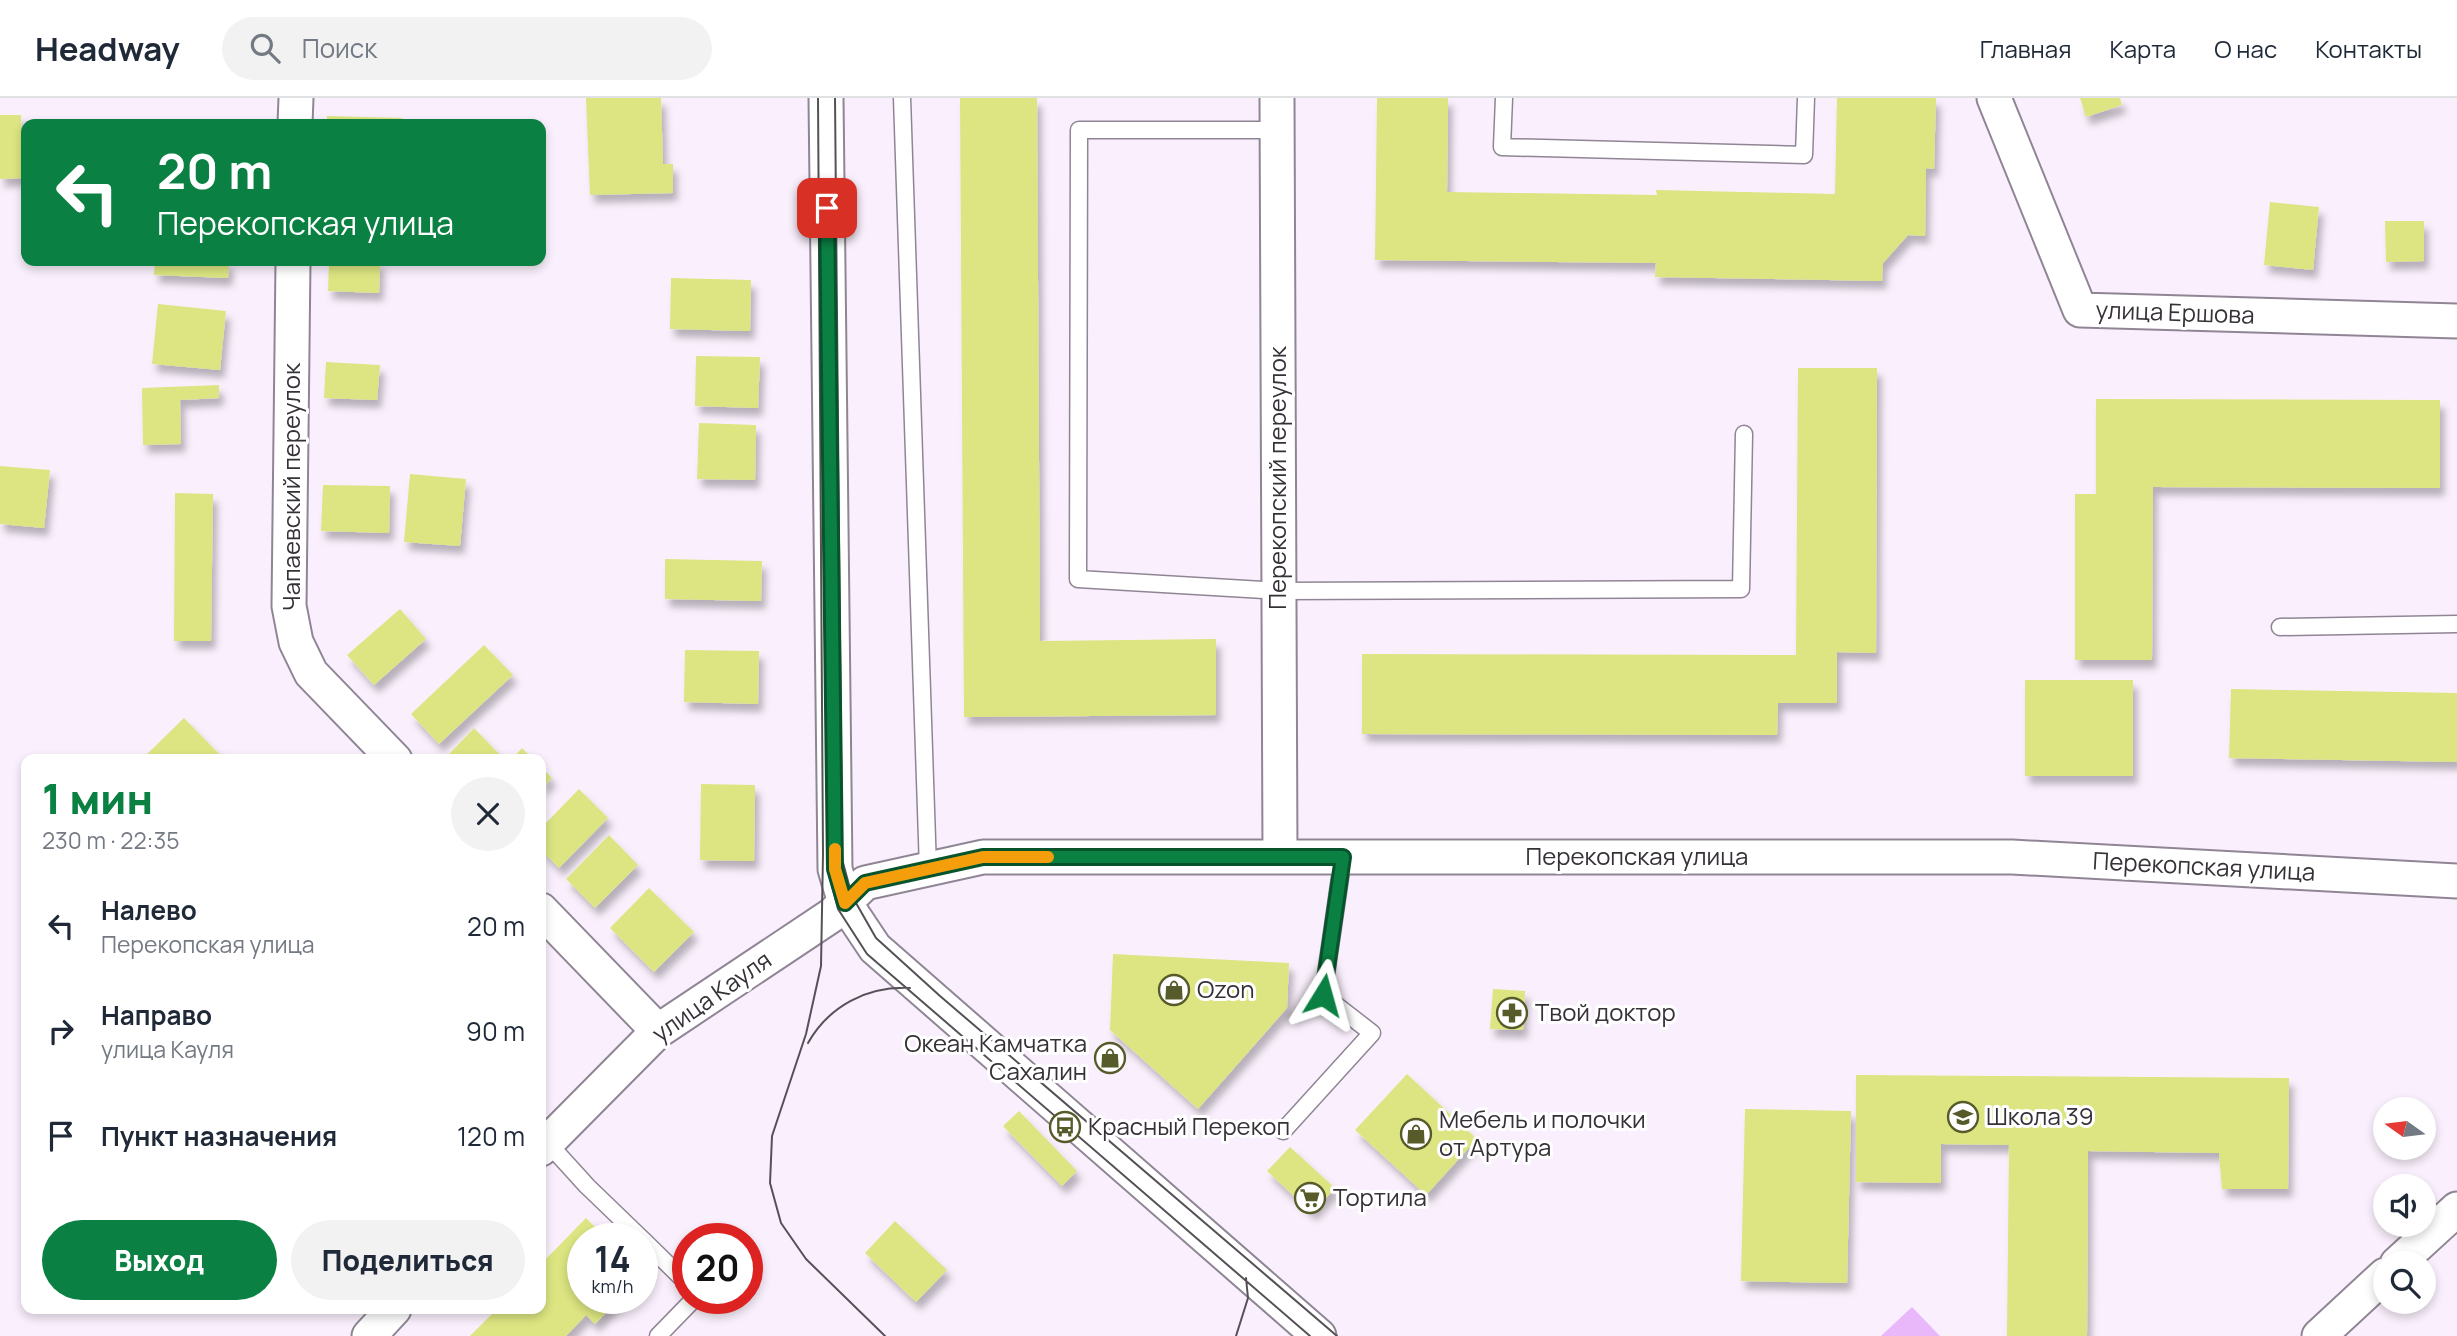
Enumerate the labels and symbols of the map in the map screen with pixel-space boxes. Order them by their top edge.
pin [797,178,857,238]
street label: улица Ершова [2095,292,2255,331]
street label: Перекопский переулок [1260,345,1293,610]
street label: Чапаевский переулок [274,362,307,611]
street label: Перекопская улица [1526,839,1748,872]
street label: Перекопская улица [2092,843,2316,888]
street label: улица Кауля [645,942,777,1049]
position arrow [1286,958,1360,1032]
place label: Ozon [1197,972,1255,1005]
shop icon: Ozon [1157,973,1191,1007]
place label: Твой доктор [1535,995,1676,1028]
pharmacy icon: Твой доктор [1495,996,1529,1030]
place label: Океан Камчатка Сахалин [904,1026,1087,1087]
shop icon: Океан Камчатка Сахалин [1093,1041,1127,1075]
north arrow [2373,1097,2436,1160]
place label: Школа 39 [1986,1099,2094,1132]
school or university icon: Школа 39 [1946,1100,1980,1134]
place label: Мебель и полочки от Артура [1439,1102,1646,1163]
place label: Красный Перекоп [1088,1109,1290,1142]
bus stop icon: Красный Перекоп [1048,1110,1082,1144]
shop icon: Мебель и полочки от Артура [1399,1117,1433,1151]
place label: Тортила [1333,1180,1427,1213]
supermarket icon: Тортила [1293,1181,1327,1215]
speed limit sign: 20 [672,1223,763,1314]

